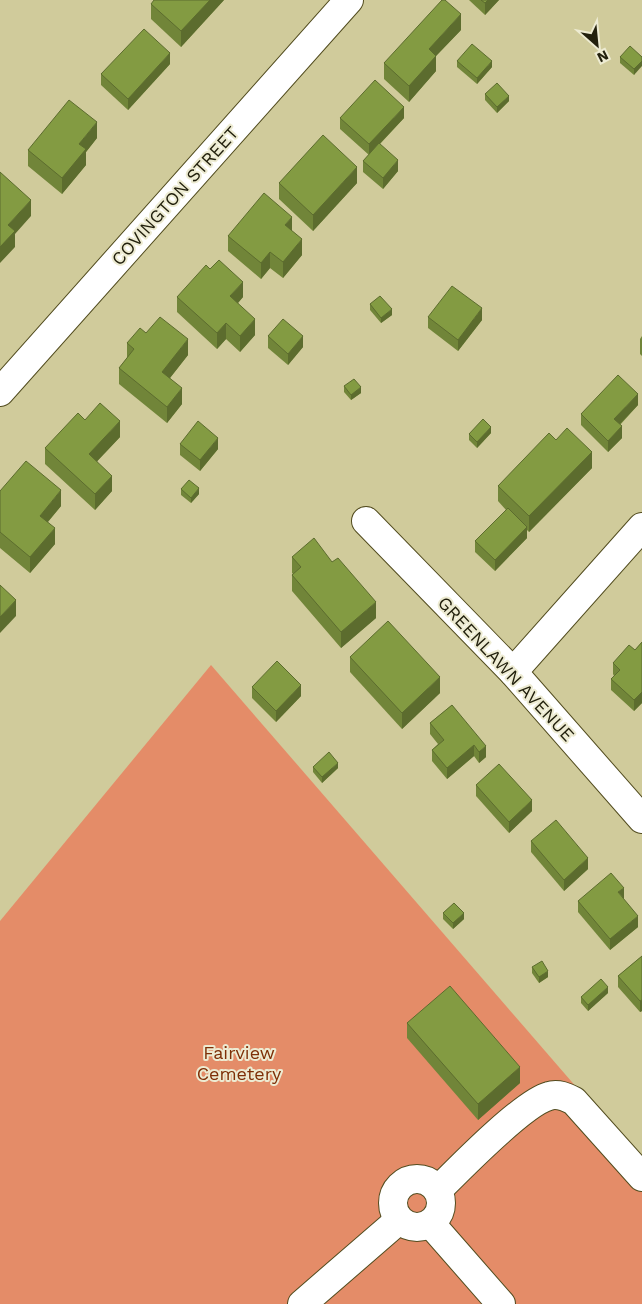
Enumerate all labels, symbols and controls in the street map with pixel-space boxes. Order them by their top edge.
north arrow [572,20,622,70]
text: N [595,47,611,66]
street label: COVINGTON STREET [107,122,243,269]
street label: GREENLAWN AVENUE [434,592,579,745]
park label: Fairview Cemetery [197,1042,282,1084]

